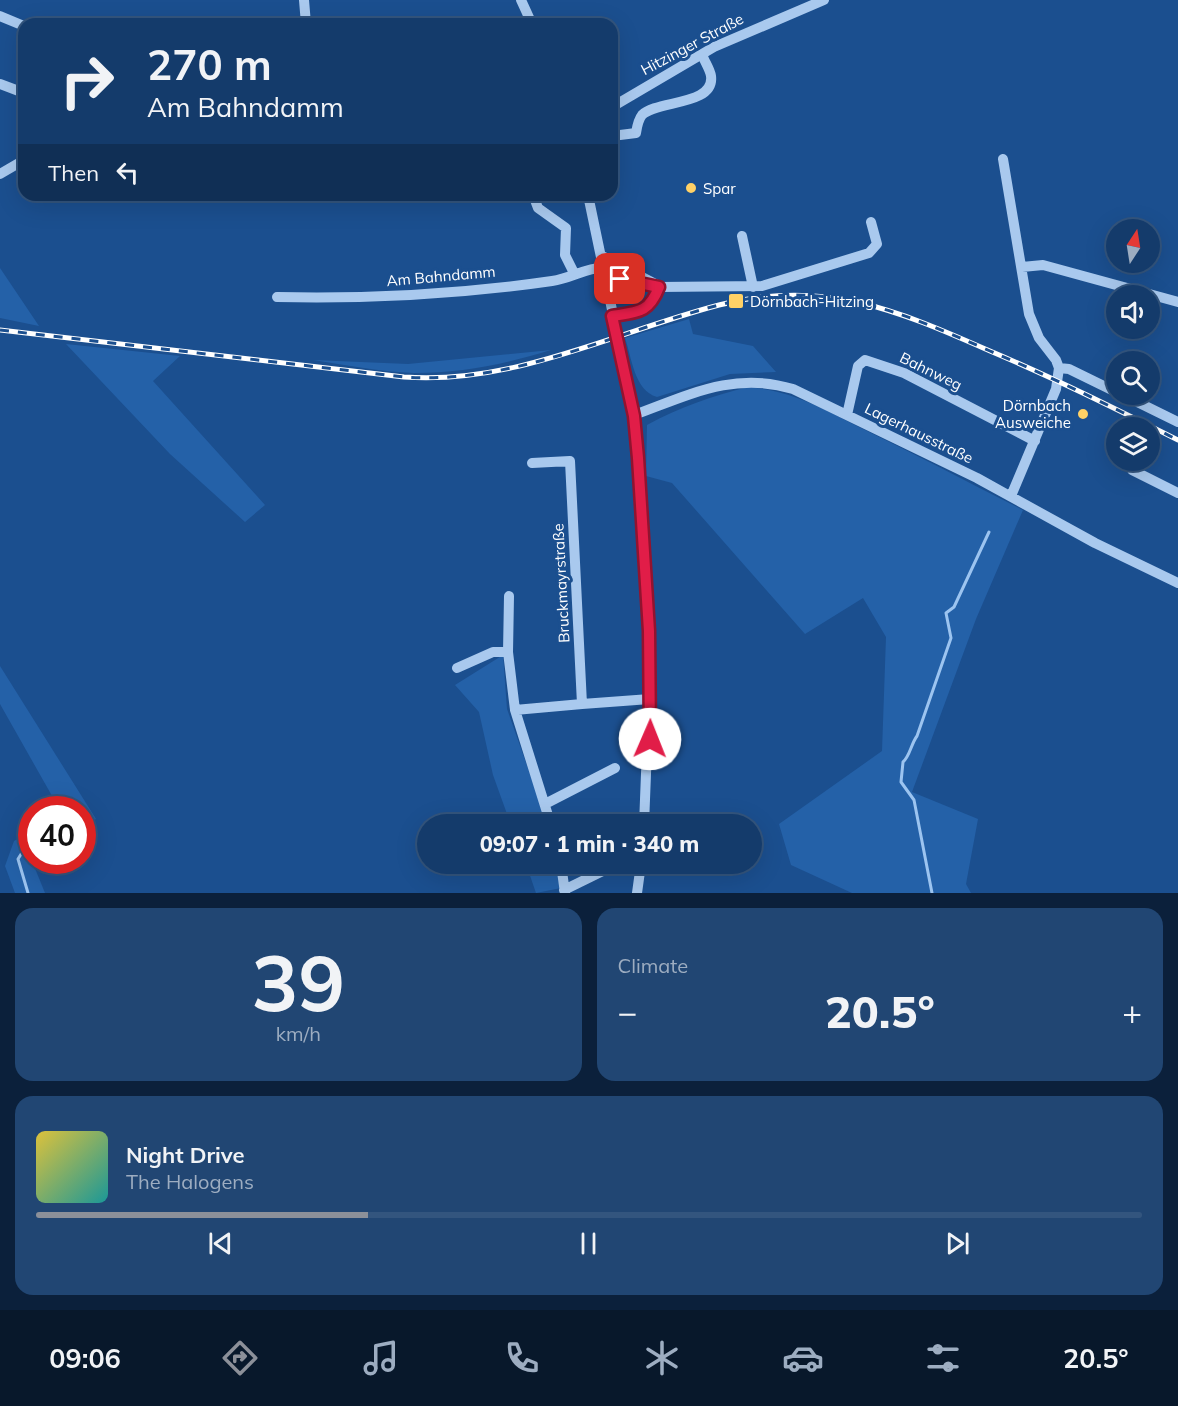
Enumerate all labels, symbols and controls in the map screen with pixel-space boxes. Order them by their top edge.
street label: Hitzinger Straße [637,9,747,79]
text: 270 m [147,38,272,91]
icon: right [48,42,126,120]
text: Am Bahndamm [147,90,344,124]
icon: left [111,156,144,189]
text: Then [48,159,99,187]
place label: Spar [703,179,736,198]
marker: Spar [684,181,698,195]
north arrow [1106,219,1160,273]
map controls [1106,219,1160,471]
pin [594,253,645,304]
street label: Am Bahndamm [386,262,496,290]
icon: arrive [603,262,636,295]
button: sound [1106,285,1160,339]
marker: Dörnbach-Hitzing [727,292,745,310]
place label: Dörnbach-Hitzing [750,292,874,311]
street label: Bahnweg [897,348,965,394]
button: search [1106,351,1160,405]
place label: Dörnbach Ausweiche [995,396,1071,432]
street label: Lagerhausstraße [862,399,976,467]
marker: Dörnbach Ausweiche [1076,407,1090,421]
button: layers [1106,417,1160,471]
street label: Bruckmayrstraße [548,523,574,643]
position arrow [618,707,682,771]
speed limit sign: 40 [18,796,96,874]
text: 09:07 · 1 min · 340 m [480,830,699,858]
text: 39 [251,933,345,1031]
text: Climate [618,953,688,978]
text: 20.5° [825,983,935,1039]
text: − [618,991,637,1032]
text: + [1122,991,1142,1032]
text: km/h [276,1021,321,1046]
text: Night Drive [126,1141,245,1169]
text: The Halogens [126,1169,254,1194]
icon: previous [204,1227,237,1260]
icon: pause [572,1227,605,1260]
icon: next [941,1227,974,1260]
icon: directions [219,1337,261,1379]
icon: music [360,1337,402,1379]
icon: phone [501,1337,543,1379]
icon: climate [641,1337,683,1379]
icon: car [782,1337,824,1379]
icon: filters [922,1337,964,1379]
text: 09:06 [49,1341,121,1375]
text: 20.5° [1063,1341,1129,1375]

